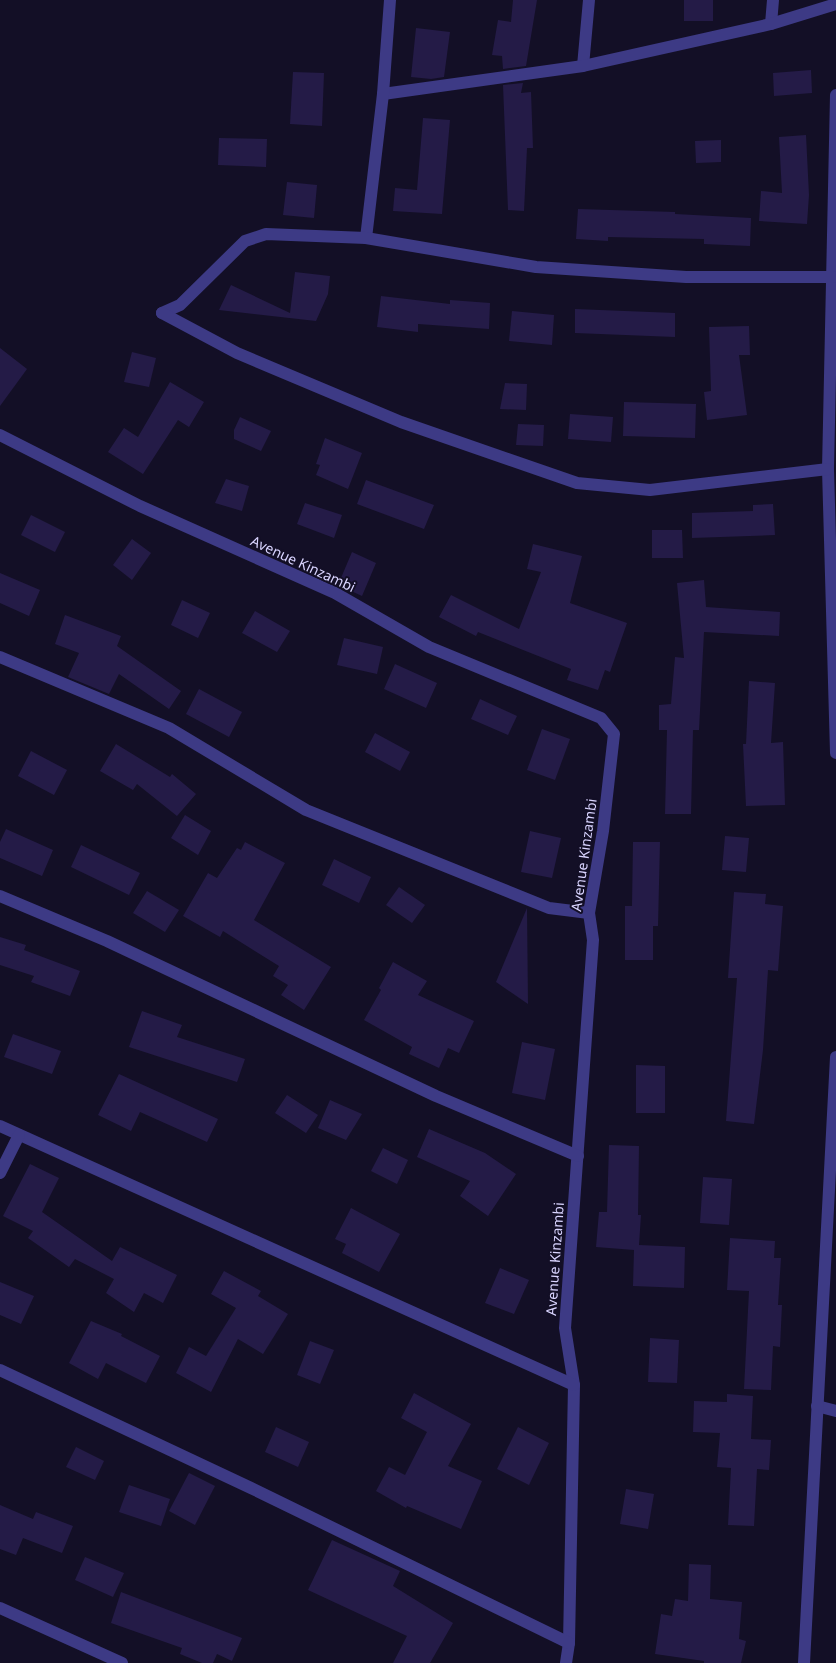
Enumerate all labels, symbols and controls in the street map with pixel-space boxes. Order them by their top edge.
street label: Avenue Kinzambi [248,531,359,596]
street label: Avenue Kinzambi [566,797,601,912]
street label: Avenue Kinzambi [541,1202,568,1316]

